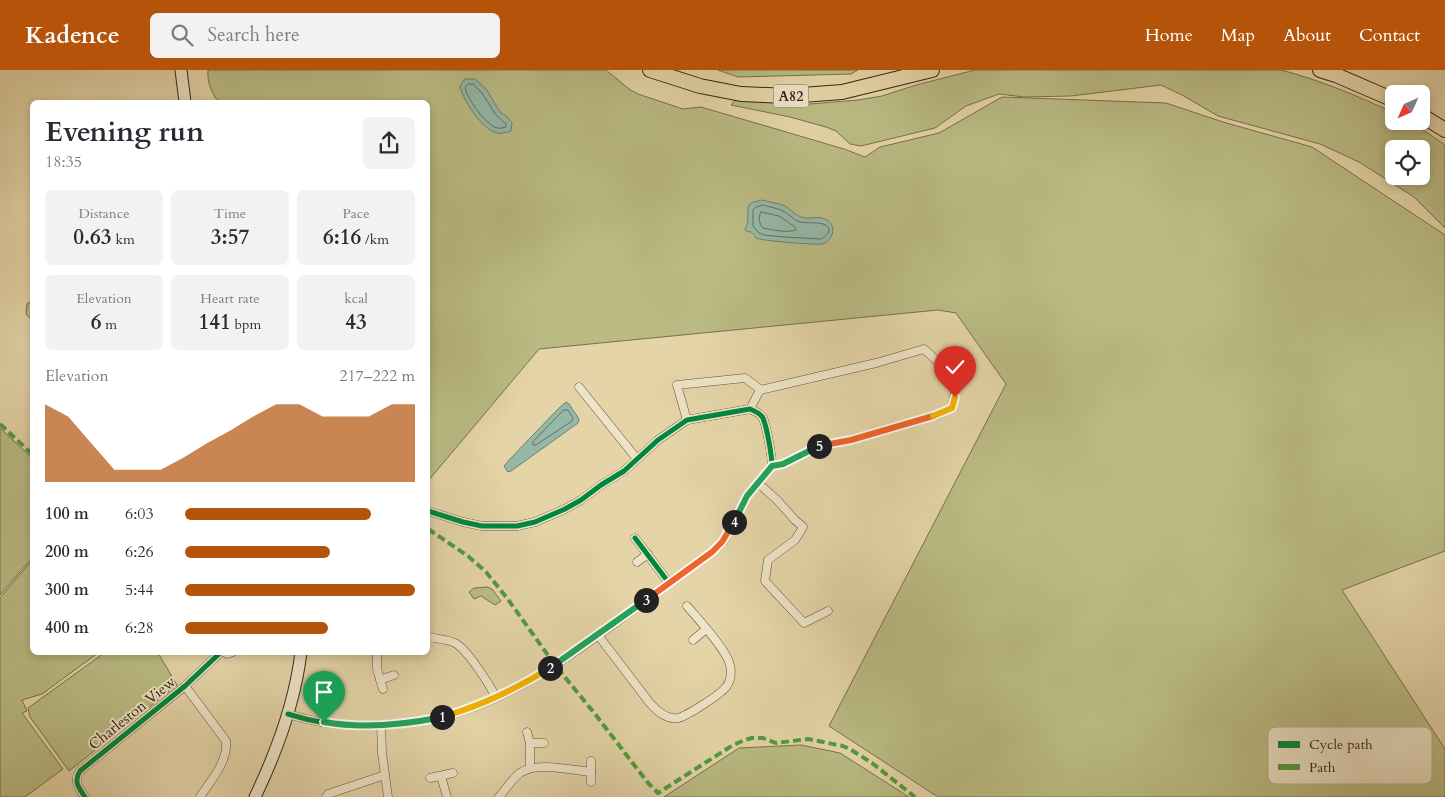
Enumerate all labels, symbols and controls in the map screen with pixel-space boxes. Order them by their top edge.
search box [150,13,500,58]
text: Kadence [25,19,120,52]
icon: search [168,21,196,49]
text: Search here [208,22,300,48]
text: Home [1145,23,1193,48]
text: Map [1221,23,1255,48]
text: About [1283,23,1331,48]
text: Contact [1359,23,1420,48]
road number: A82 [774,85,808,108]
north arrow [1385,85,1430,130]
map controls [1385,85,1430,185]
text: Evening run [45,113,204,151]
button: share [363,117,415,169]
button: locate [1385,140,1430,185]
text: 18:35 [45,151,82,173]
text: Distance [78,204,130,223]
text: Time [214,204,246,223]
text: Pace [342,204,370,223]
text: 0.63 [73,223,112,252]
text: 3:57 [211,223,249,252]
text: 6:16 [323,223,361,252]
text: km [112,230,135,249]
text: /km [361,230,389,249]
text: Elevation [76,289,132,308]
text: Heart rate [200,289,260,308]
text: kcal [344,289,368,308]
text: 6 [91,308,102,337]
text: 141 [199,308,231,337]
text: 43 [345,308,367,337]
text: m [102,315,117,334]
text: bpm [231,315,261,334]
pin [934,346,976,397]
icon: check [941,353,969,381]
text: Elevation [45,365,109,387]
text: 217–222 m [339,365,415,387]
pin: 5 [806,434,832,458]
text: 5 [816,437,823,456]
text: 100 m [45,503,89,525]
text: 6:03 [125,503,154,525]
pin: 4 [722,510,746,534]
text: 4 [731,513,738,532]
text: 200 m [45,541,89,563]
text: 6:26 [125,541,154,563]
text: 300 m [45,579,89,601]
text: 5:44 [125,579,154,601]
pin: 3 [634,588,658,612]
text: 3 [643,591,650,610]
text: 400 m [45,617,89,639]
text: 6:28 [125,617,154,639]
pin: 2 [538,656,562,680]
text: 2 [547,659,554,678]
pin [303,671,345,722]
street label: Charleston View [84,672,180,754]
icon: arrive [310,678,338,706]
pin: 1 [430,704,454,730]
text: 1 [439,708,446,727]
legend [1268,727,1432,784]
text: Cycle path [1309,735,1373,754]
text: Path [1309,758,1336,777]

